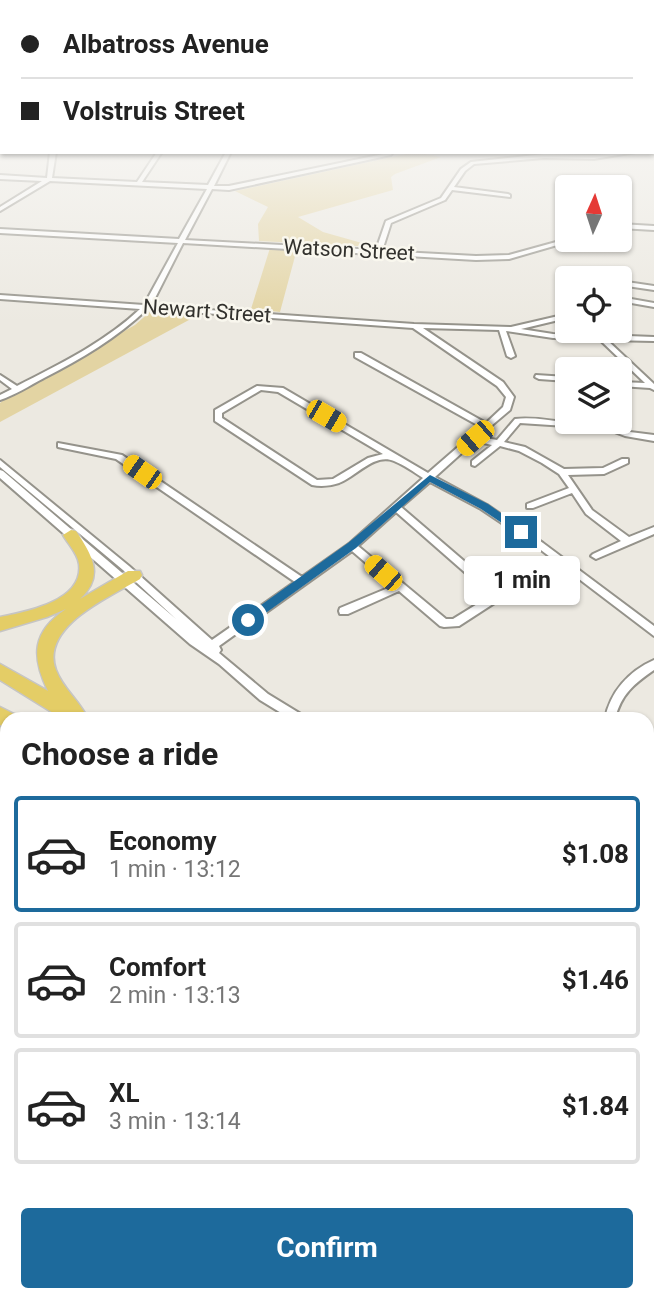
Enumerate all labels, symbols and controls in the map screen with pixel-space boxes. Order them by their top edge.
text: Albatross Avenue [63,29,269,59]
text: Volstruis Street [63,96,245,126]
north arrow [555,175,632,252]
map controls [555,175,632,434]
street label: Watson Street [283,235,415,265]
button: locate [555,266,632,343]
street label: Newart Street [142,295,272,327]
button: layers [555,357,632,434]
car [303,396,350,436]
car [453,416,498,460]
car [119,451,166,493]
route end [505,516,537,548]
car [361,551,406,595]
callout: 1 min [463,556,579,606]
text: 1 min [493,567,551,594]
route start [232,604,264,636]
text: Choose a ride [21,735,218,773]
icon: car [25,823,88,886]
text: Economy [109,826,216,856]
text: $1.08 [562,839,629,869]
text: 1 min · 13:12 [109,856,241,883]
icon: car [25,949,88,1012]
text: Comfort [109,952,206,982]
text: $1.46 [562,965,629,995]
text: 2 min · 13:13 [109,982,241,1009]
icon: car [25,1075,88,1138]
text: XL [109,1078,140,1108]
text: $1.84 [562,1091,629,1121]
text: 3 min · 13:14 [109,1108,241,1135]
button: Confirm [21,1208,633,1288]

